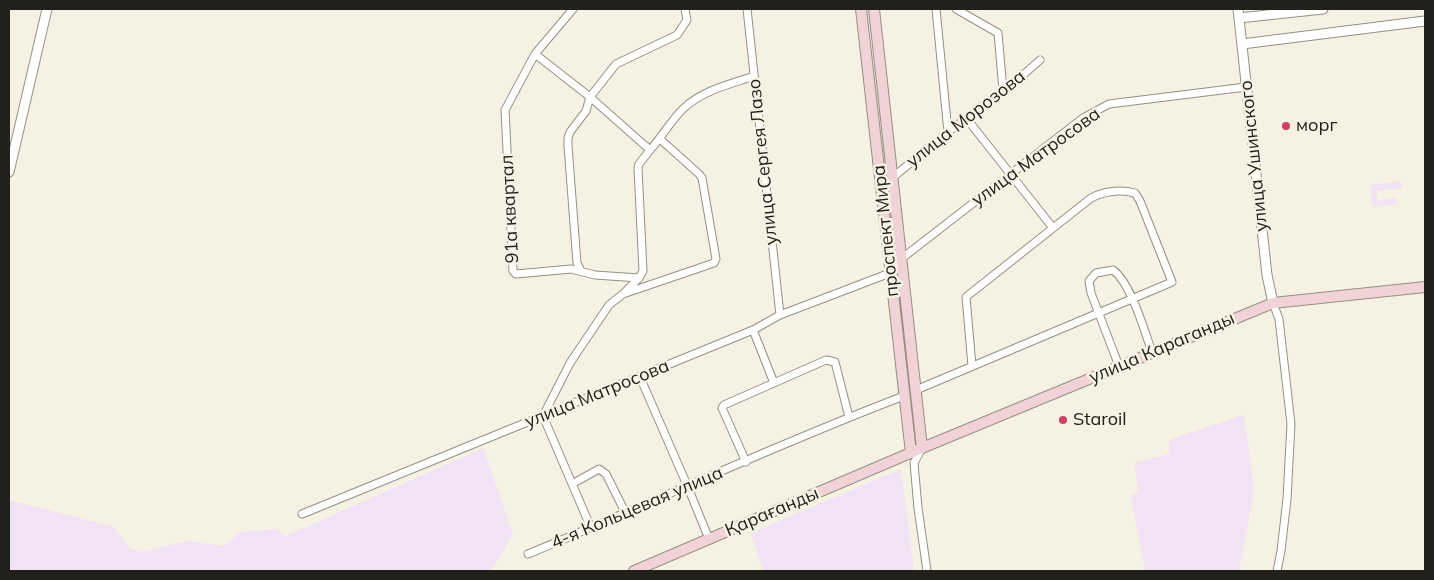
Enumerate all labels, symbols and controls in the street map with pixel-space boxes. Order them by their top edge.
street label: улица Морозова [902,66,1030,172]
street label: улица Сергея Лазо [744,78,782,246]
street label: улица Ушинского [1235,79,1273,233]
street label: улица Матросова [967,103,1105,211]
place label: морг [1296,115,1338,137]
marker: морг [1280,120,1292,132]
street label: 91а квартал [496,154,524,264]
street label: проспект Мира [868,164,904,298]
street label: улица Караганды [1086,308,1238,388]
street label: улица Матросова [522,355,672,433]
place label: Staroil [1073,409,1127,431]
marker: Staroil [1057,414,1069,426]
street label: 4-я Кольцевая улица [548,462,726,554]
street label: Қарағанды [722,483,822,541]

